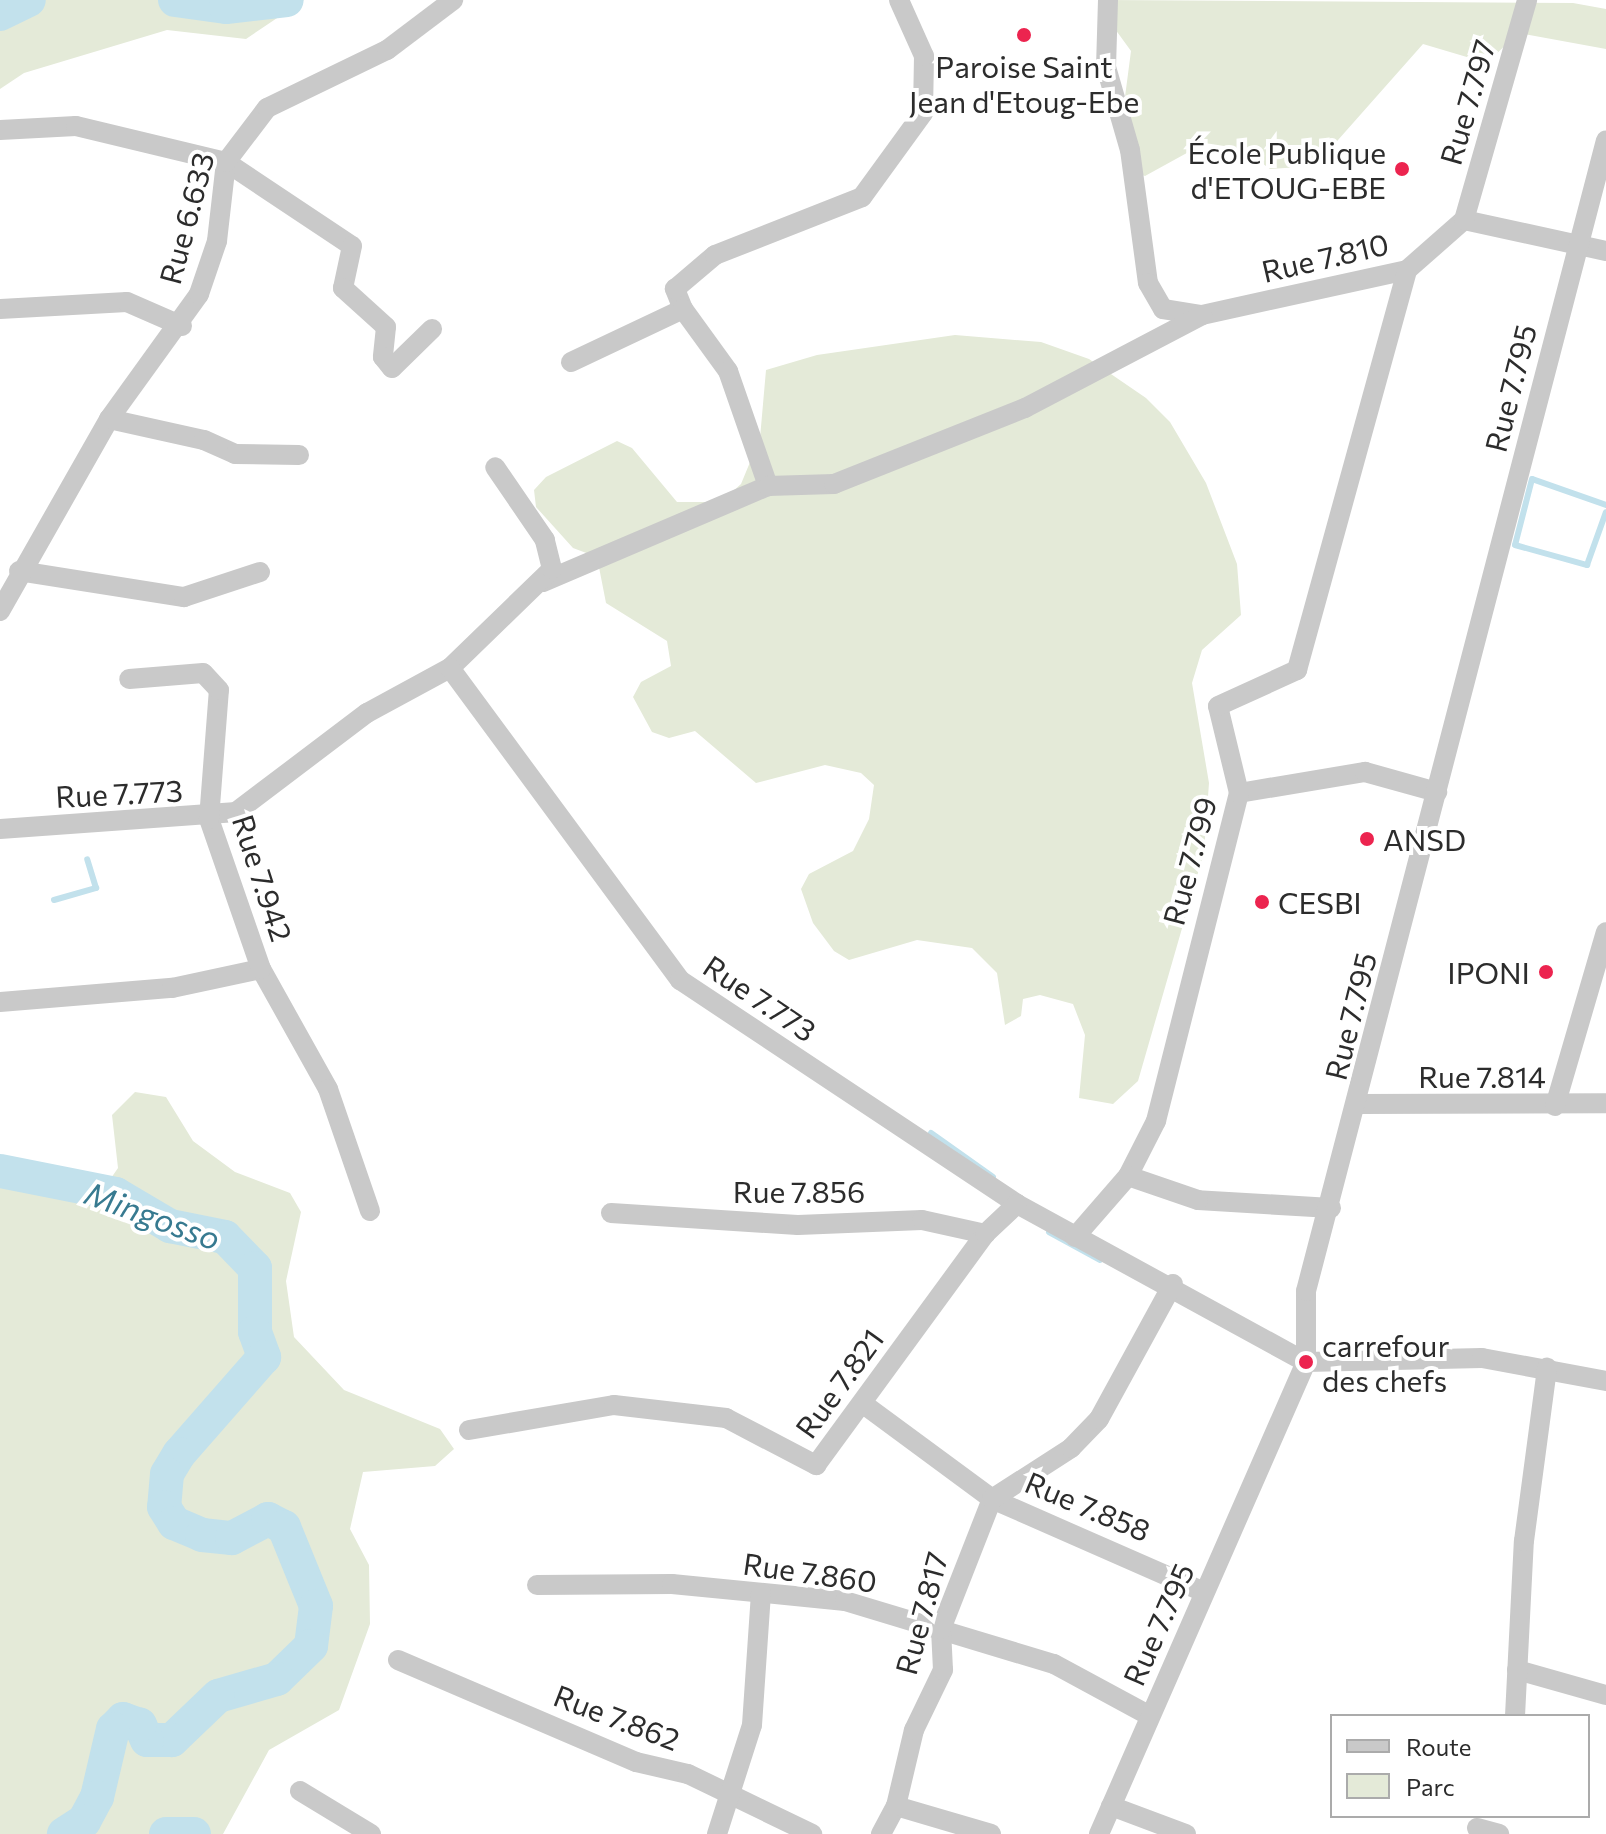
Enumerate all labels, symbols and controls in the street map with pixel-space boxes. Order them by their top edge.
marker: Paroise Saint Jean d'Etoug-Ebe [1015,26,1033,44]
street label: Rue 7.797 [1432,35,1502,169]
place label: Paroise Saint Jean d'Etoug-Ebe [909,48,1139,118]
place label: École Publique d'ETOUG-EBE [1187,134,1386,204]
street label: Rue 6.633 [151,148,221,288]
marker: École Publique d'ETOUG-EBE [1393,160,1411,178]
street label: Rue 7.810 [1258,225,1392,289]
street label: Rue 7.795 [1477,321,1543,455]
street label: Rue 7.773 [54,772,184,814]
street label: Rue 7.799 [1155,793,1223,929]
street label: Rue 7.942 [226,810,300,946]
place label: ANSD [1383,821,1466,857]
marker: ANSD [1358,830,1376,848]
place label: CESBI [1278,884,1362,920]
marker: CESBI [1253,893,1271,911]
street label: Rue 7.773 [697,947,823,1049]
street label: Rue 7.795 [1317,949,1383,1083]
place label: IPONI [1447,954,1530,990]
marker: IPONI [1537,963,1555,981]
street label: Rue 7.814 [1418,1058,1546,1094]
water label: Mingosso [80,1173,226,1257]
street label: Rue 7.856 [733,1173,865,1209]
street label: Rue 7.821 [787,1321,891,1445]
place label: carrefour des chefs [1322,1327,1449,1398]
marker: carrefour des chefs [1297,1353,1315,1371]
street label: Rue 7.858 [1020,1464,1156,1548]
street label: Rue 7.860 [741,1545,879,1599]
street label: Rue 7.817 [887,1548,955,1678]
street label: Rue 7.795 [1115,1557,1201,1691]
street label: Rue 7.862 [549,1677,685,1757]
legend [1330,1714,1590,1818]
text: Route [1406,1732,1471,1761]
text: Parc [1406,1772,1455,1801]

